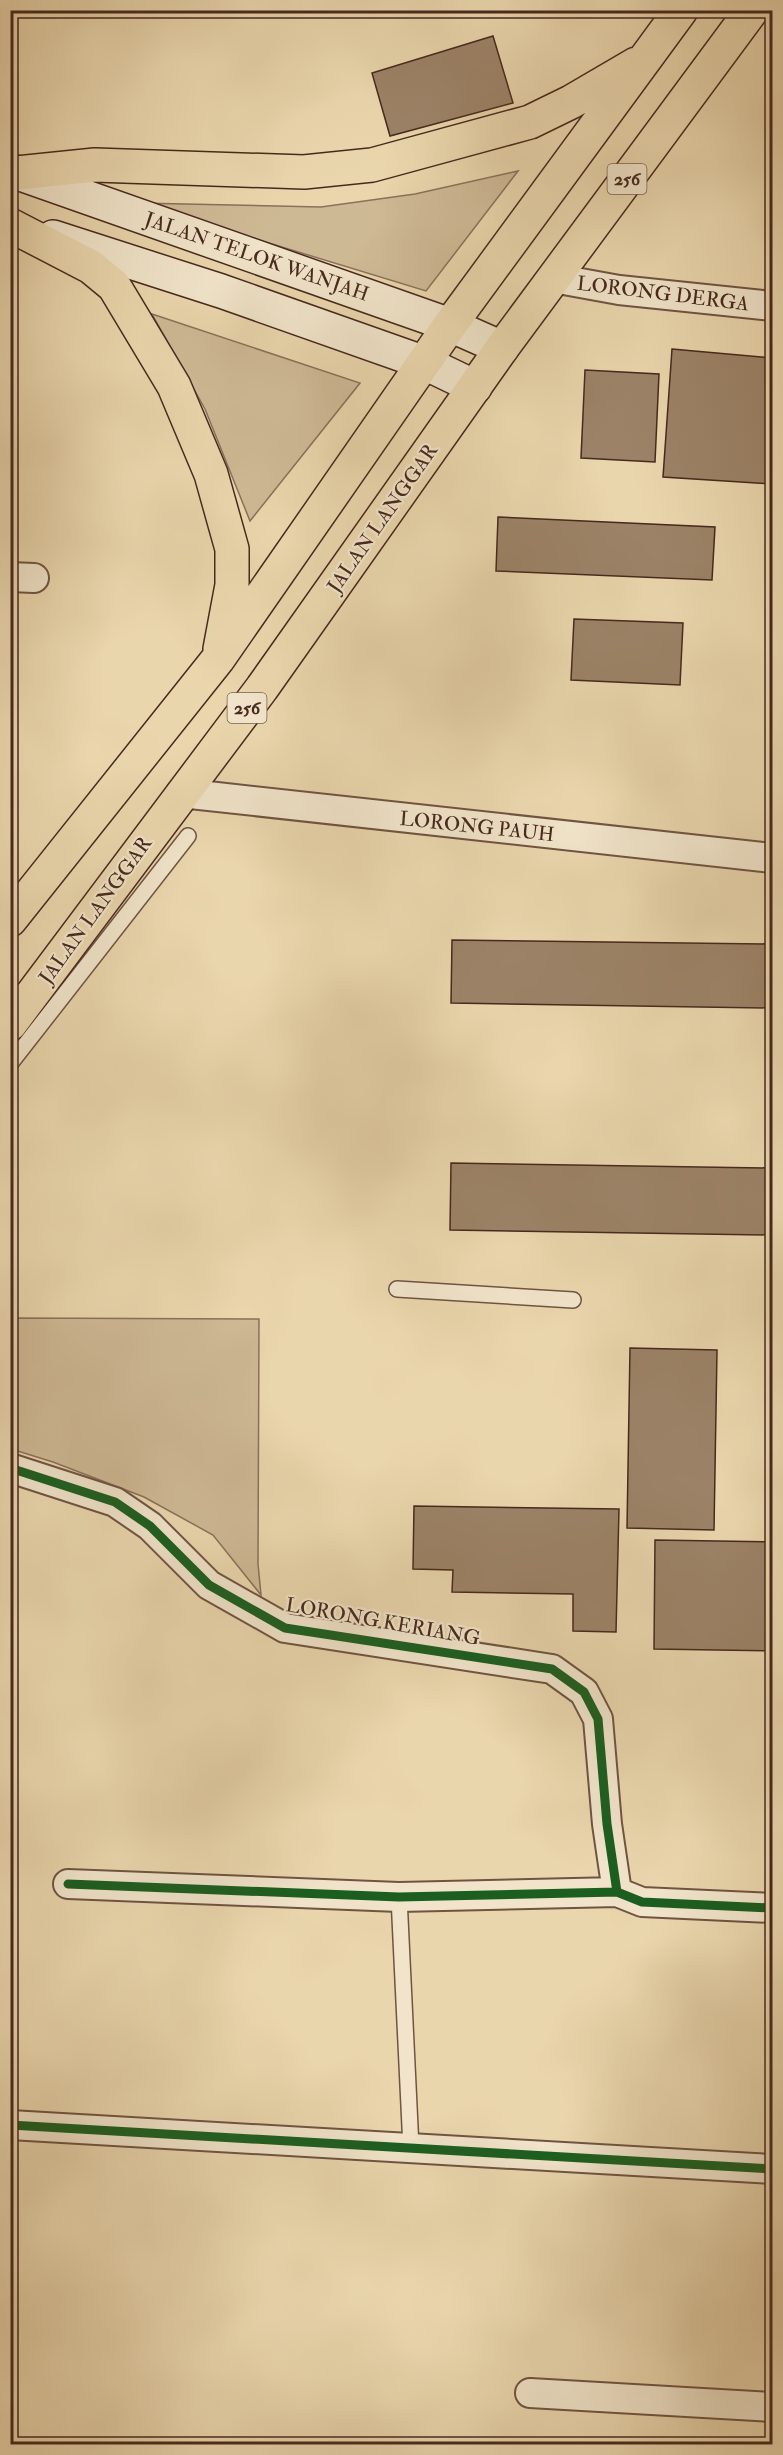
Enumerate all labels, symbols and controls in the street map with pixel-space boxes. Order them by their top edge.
road number: 256 [608,164,646,194]
street label: JALAN TELOK WANJAH [140,206,372,307]
street label: LORONG DERGA [576,271,751,316]
street label: JALAN LANGGAR [321,438,444,599]
road number: 256 [228,693,266,723]
street label: LORONG PAUH [398,806,556,847]
street label: JALAN LANGGAR [33,831,158,990]
street label: LORONG KERIANG [284,1592,482,1651]

